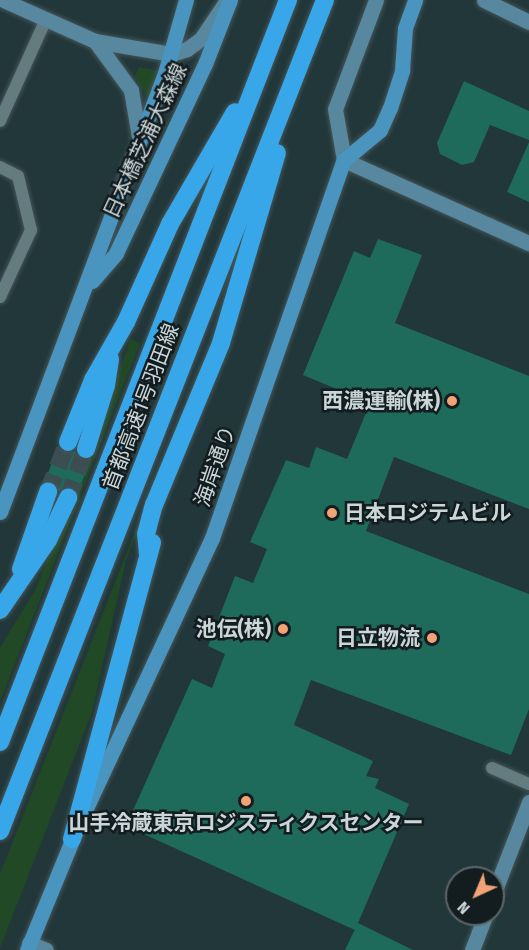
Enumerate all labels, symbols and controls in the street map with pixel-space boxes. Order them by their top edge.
street label: 日本橋芝浦大森線 [98,60,192,222]
street label: 首都高速1号羽田線 [98,320,184,494]
place label: 西濃運輸(株) [322,388,440,414]
marker: 西濃運輸(株) [445,394,459,408]
street label: 海岸通り [189,422,241,510]
place label: 日本ロジテムビル [344,500,512,526]
marker: 日本ロジテムビル [325,506,339,520]
place label: 池伝(株) [195,616,271,642]
marker: 池伝(株) [276,622,290,636]
place label: 日立物流 [336,625,420,651]
marker: 日立物流 [425,631,439,645]
marker: 山手冷蔵東京ロジスティクスセンター [239,794,253,808]
place label: 山手冷蔵東京ロジスティクスセンター [68,810,424,836]
north arrow [445,866,505,926]
text: N [453,898,474,918]

